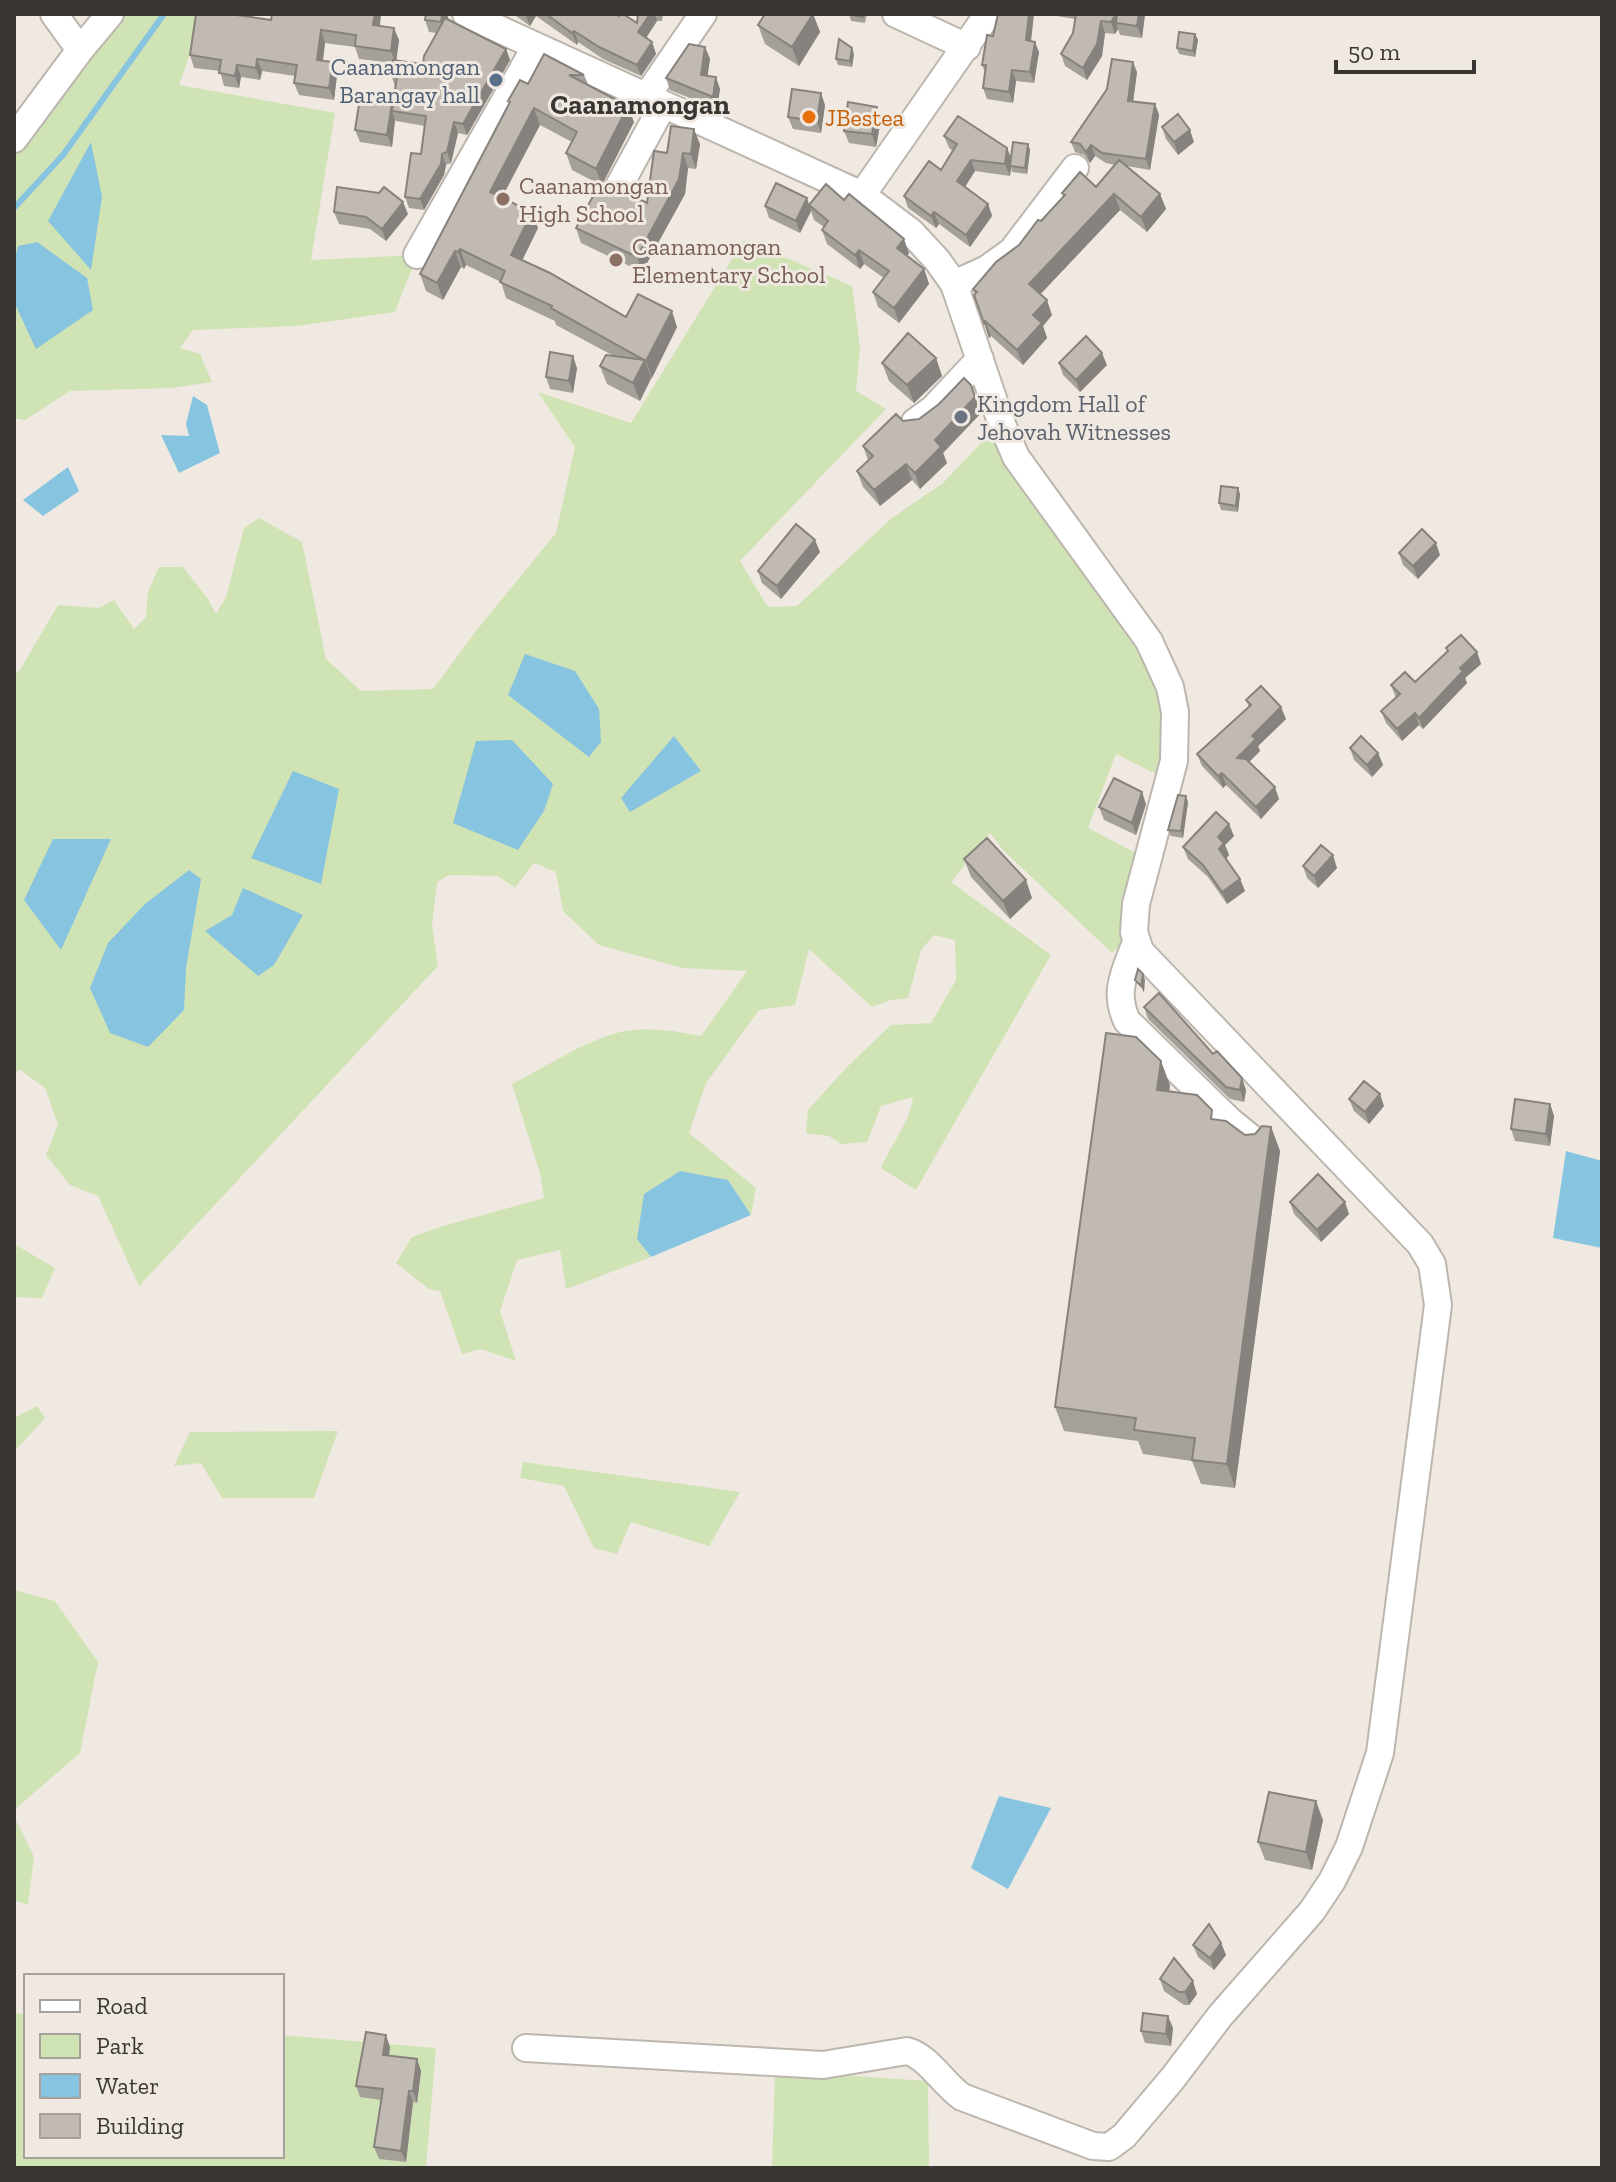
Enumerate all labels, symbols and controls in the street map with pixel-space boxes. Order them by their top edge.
scale bar [1336,24,1474,74]
text: 50 m [1348,37,1401,66]
place label: Caanamongan Barangay hall [331,52,480,109]
marker: Caanamongan Barangay hall [487,71,505,89]
district label: Caanamongan [550,88,730,121]
place label: JBestea [825,103,904,132]
marker: JBestea [800,108,818,126]
place label: Caanamongan High School [519,171,669,228]
marker: Caanamongan High School [494,190,512,208]
place label: Caanamongan Elementary School [632,232,826,289]
marker: Caanamongan Elementary School [607,251,625,269]
place label: Kingdom Hall of Jehovah Witnesses [977,389,1171,446]
marker: Kingdom Hall of Jehovah Witnesses [952,408,970,426]
legend [24,1974,284,2158]
text: Road [96,1991,148,2020]
text: Park [96,2031,144,2060]
text: Water [96,2071,159,2100]
text: Building [96,2111,184,2140]

